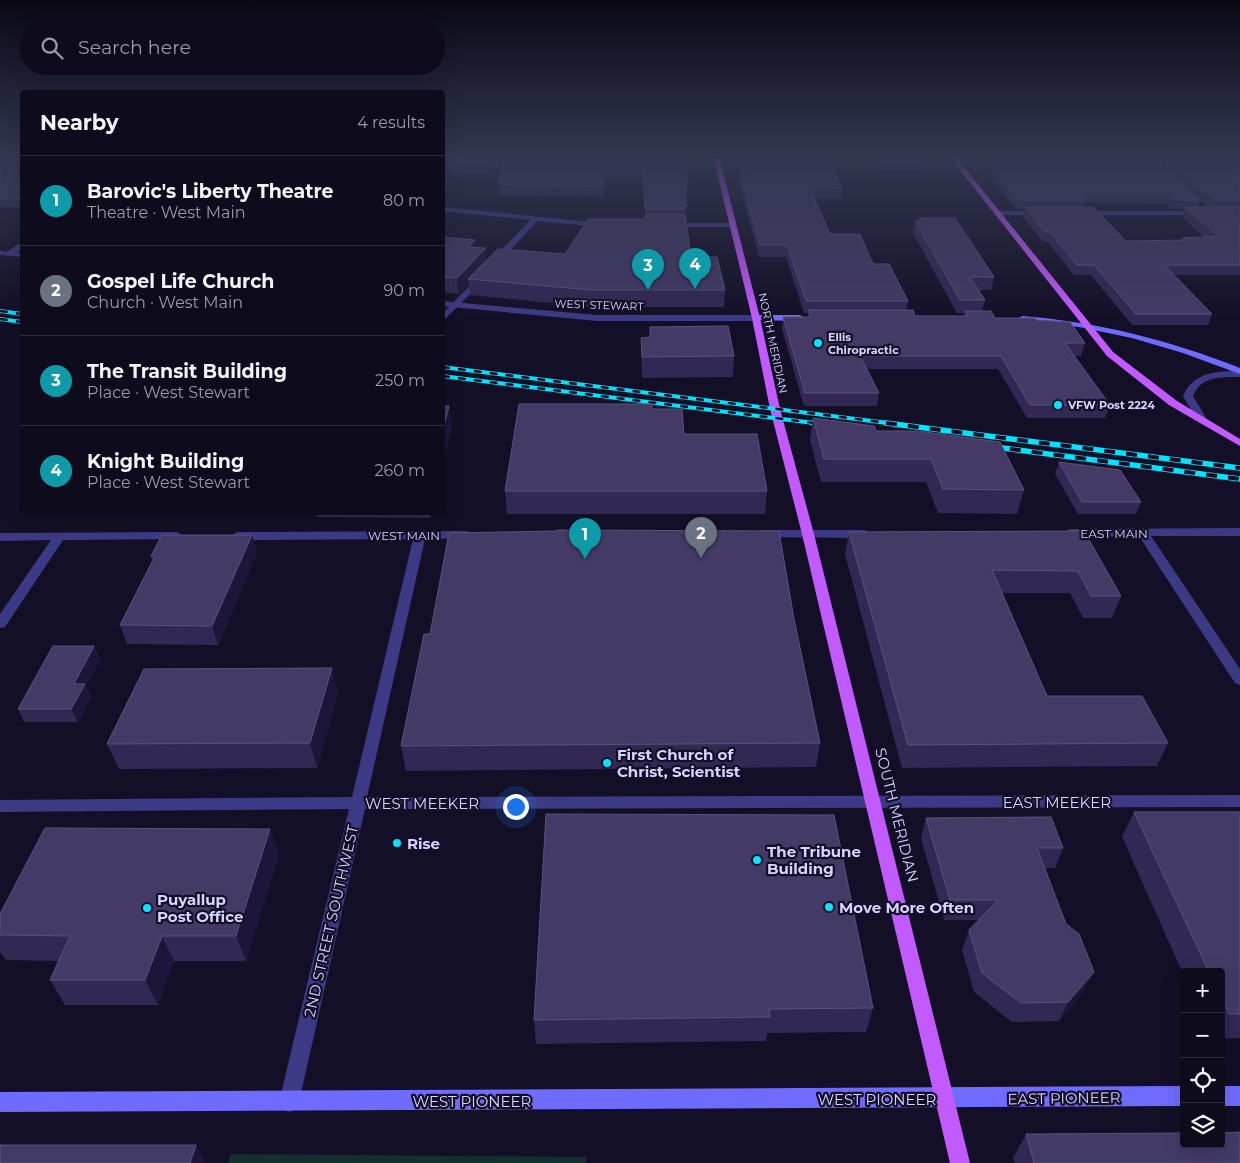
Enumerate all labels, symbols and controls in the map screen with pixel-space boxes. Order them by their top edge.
search box [20,20,445,75]
icon: search [38,34,66,62]
text: Search here [78,36,191,59]
text: Nearby [40,110,119,135]
text: 4 results [357,113,425,132]
text: Barovic's Liberty Theatre [87,180,334,203]
text: 1 [53,191,59,210]
text: 80 m [383,191,425,210]
text: Theatre · West Main [87,203,246,222]
pin: 4 [679,248,711,289]
pin: 3 [632,249,664,290]
text: Gospel Life Church [87,270,274,293]
text: 2 [51,281,61,300]
text: 90 m [383,281,425,300]
street label: NORTH MERIDIAN [755,291,791,395]
text: Church · West Main [87,293,243,312]
street label: WEST STEWART [554,296,645,314]
place label: Ellis Chiropractic [828,330,899,357]
marker: Ellis Chiropractic [812,337,824,349]
text: The Transit Building [87,360,287,383]
text: 3 [51,371,61,390]
text: 250 m [375,371,425,390]
text: Place · West Stewart [87,383,250,402]
place label: VFW Post 2224 [1067,398,1155,412]
marker: VFW Post 2224 [1052,399,1064,411]
text: Knight Building [87,450,244,473]
text: 4 [50,461,62,480]
text: 260 m [374,461,425,480]
text: Place · West Stewart [87,473,250,492]
pin: 2 [685,517,717,558]
pin: 1 [569,518,601,559]
street label: EAST MAIN [1080,526,1148,541]
street label: WEST MAIN [368,528,440,543]
place label: First Church of Christ, Scientist [617,745,741,781]
street label: SOUTH MERIDIAN [871,746,923,884]
marker: First Church of Christ, Scientist [601,757,613,769]
street label: EAST MEEKER [1003,793,1111,812]
street label: WEST MEEKER [365,794,479,813]
your location [503,794,529,820]
street label: 2ND STREET SOUTHWEST [300,823,362,1019]
place label: Rise [407,834,440,853]
marker: Rise [391,837,403,849]
place label: The Tribune Building [767,842,861,878]
marker: The Tribune Building [751,854,763,866]
place label: Puyallup Post Office [157,890,243,926]
place label: Move More Often [839,898,974,917]
marker: Move More Often [823,901,835,913]
marker: Puyallup Post Office [141,902,153,914]
map controls [1180,968,1225,1148]
button: + [1180,968,1225,1013]
button: − [1180,1013,1225,1058]
button: locate [1180,1058,1225,1103]
street label: EAST PIONEER [1007,1088,1121,1108]
street label: WEST PIONEER [818,1090,937,1109]
street label: WEST PIONEER [413,1092,532,1111]
button: layers [1180,1103,1225,1148]

